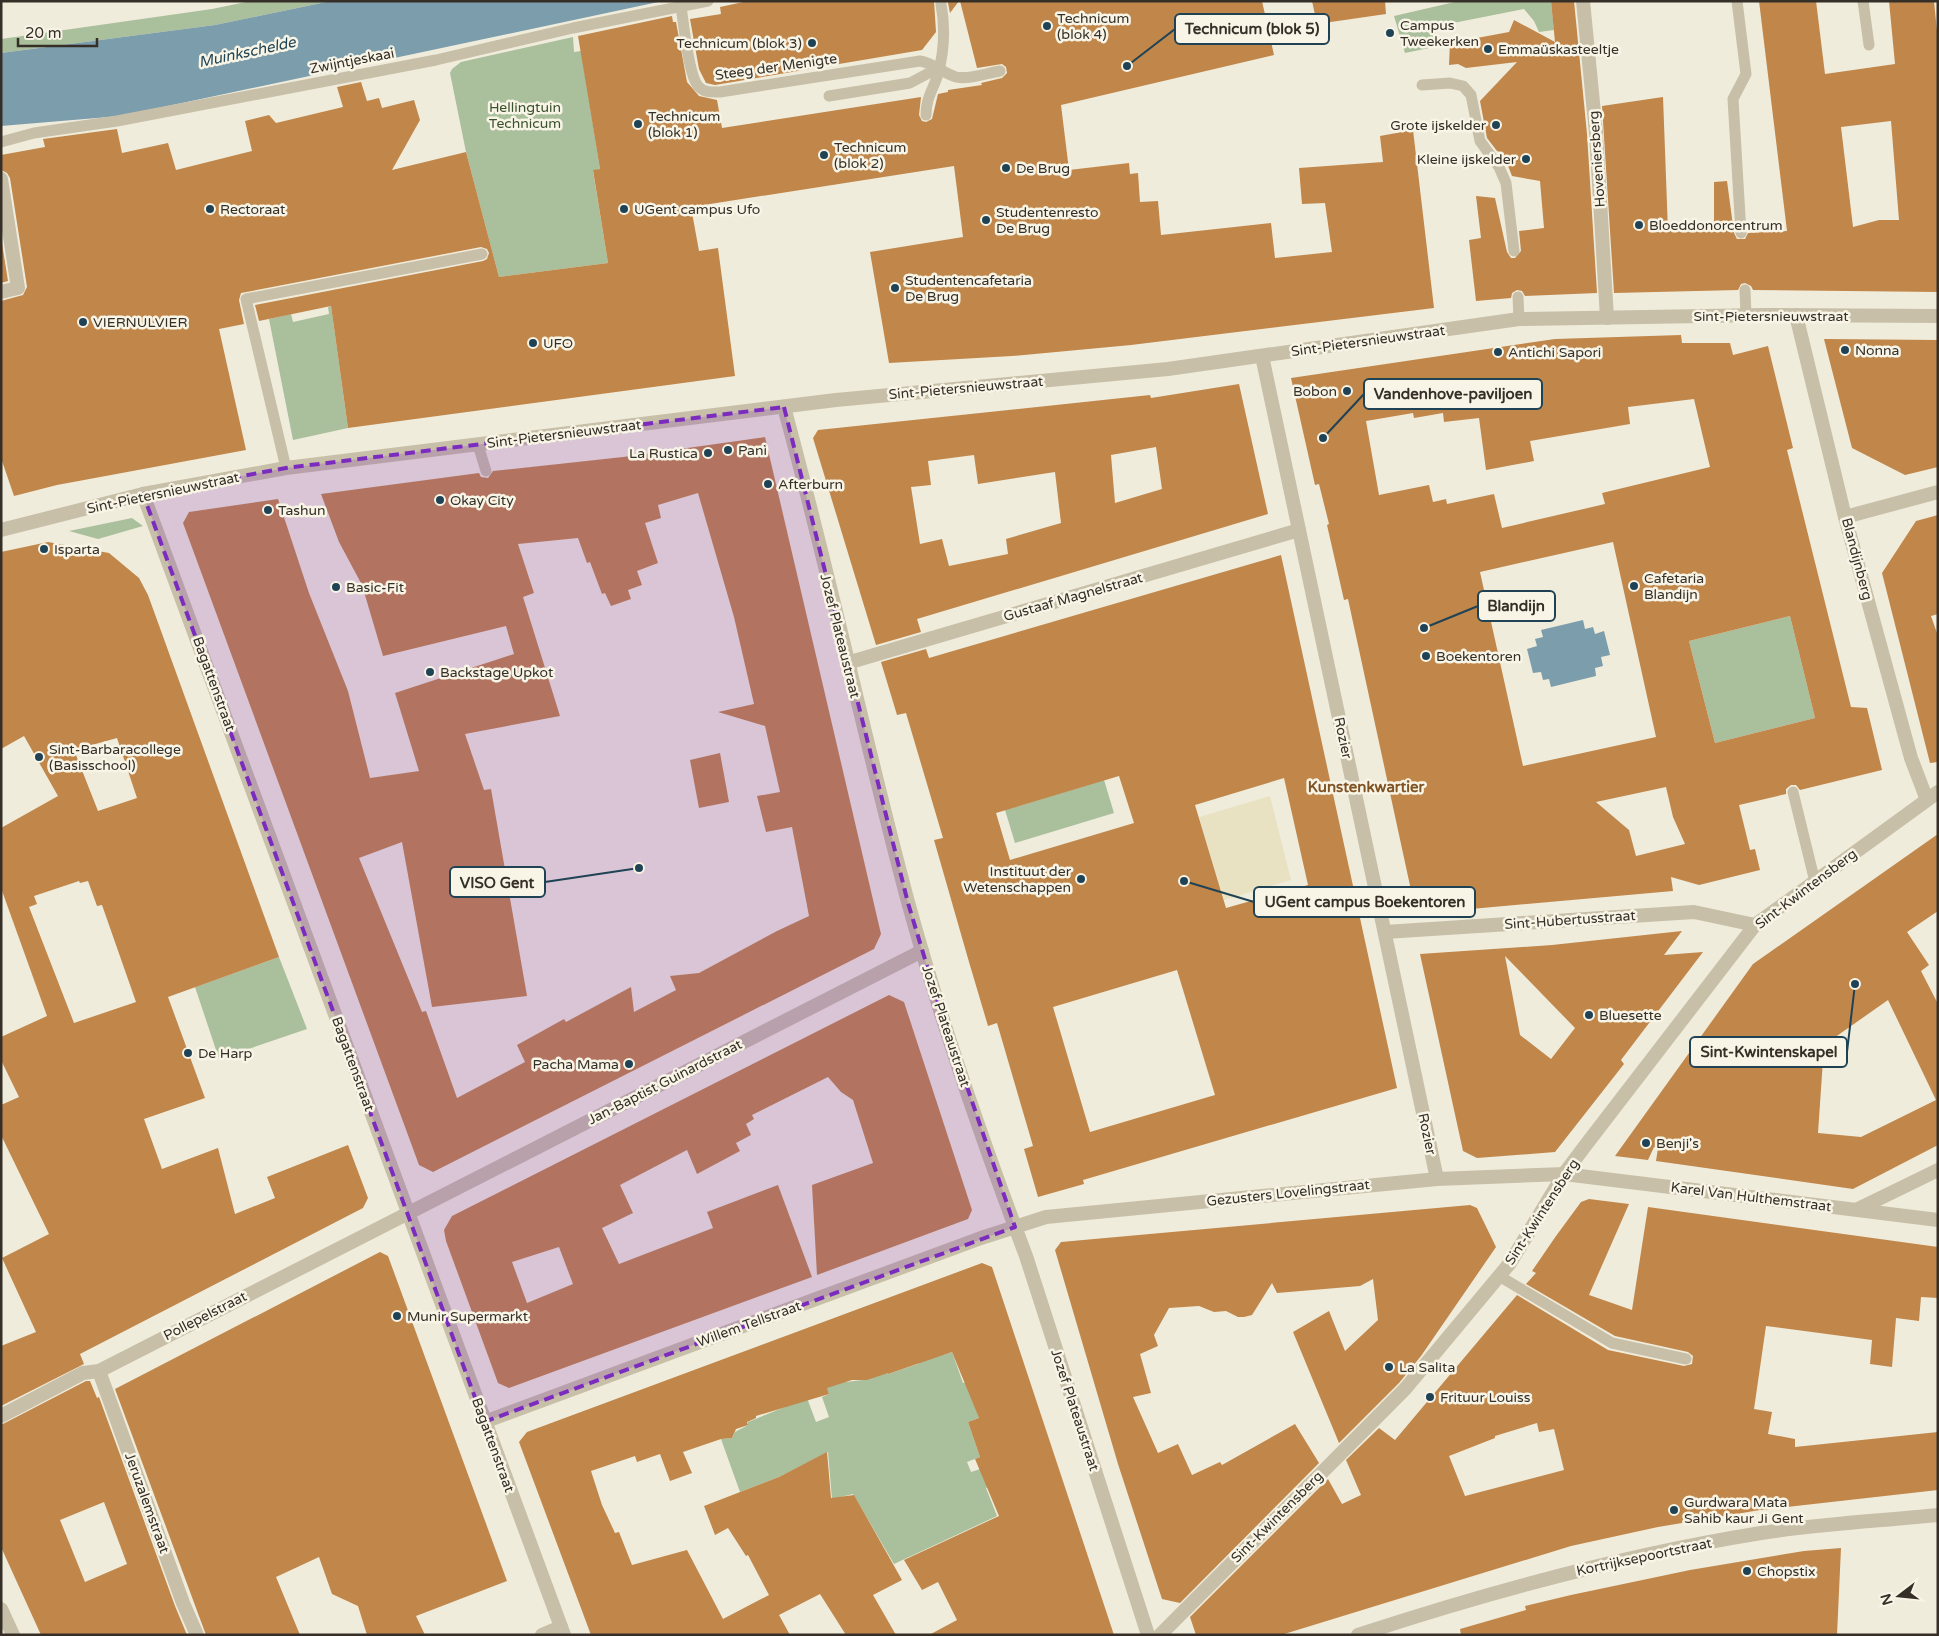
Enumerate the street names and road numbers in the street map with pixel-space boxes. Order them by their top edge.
street label: Zwijntjeskaai [308,44,396,78]
street label: Steeg der Menigte [714,50,838,84]
street label: Hoveniersberg [1585,110,1609,208]
street label: Sint-Pietersnieuwstraat [1693,308,1849,325]
street label: Sint-Pietersnieuwstraat [1290,322,1447,360]
street label: Sint-Pietersnieuwstraat [888,373,1045,403]
street label: Sint-Pietersnieuwstraat [486,416,643,452]
street label: Sint-Pietersnieuwstraat [85,468,241,517]
street label: Blandijnberg [1838,516,1876,602]
street label: Gustaaf Magnelstraat [1001,569,1145,625]
street label: Jozef Plateaustraat [816,572,864,700]
street label: Bagattenstraat [189,634,239,734]
street label: Rozier [1330,716,1356,761]
street label: Sint-Kwintensberg [1752,845,1860,933]
street label: Sint-Hubertusstraat [1504,907,1637,933]
street label: Jozef Plateaustraat [918,963,974,1090]
street label: Bagattenstraat [328,1014,378,1114]
street label: Jan-Baptist Guinardstraat [585,1035,746,1128]
street label: Rozier [1414,1112,1440,1157]
street label: Sint-Kwintensberg [1501,1156,1583,1268]
street label: Gezusters Lovelingstraat [1206,1176,1371,1210]
street label: Karel Van Hulthemstraat [1670,1179,1833,1215]
street label: Pollepelstraat [161,1287,250,1344]
street label: Willem Tellstraat [695,1297,804,1351]
street label: Jozef Plateaustraat [1047,1347,1103,1474]
street label: Bagattenstraat [468,1395,518,1495]
street label: Jeruzalemstraat [121,1450,173,1556]
street label: Sint-Kwintensberg [1228,1468,1326,1566]
street label: Kortrijksepoortstraat [1575,1534,1714,1580]

